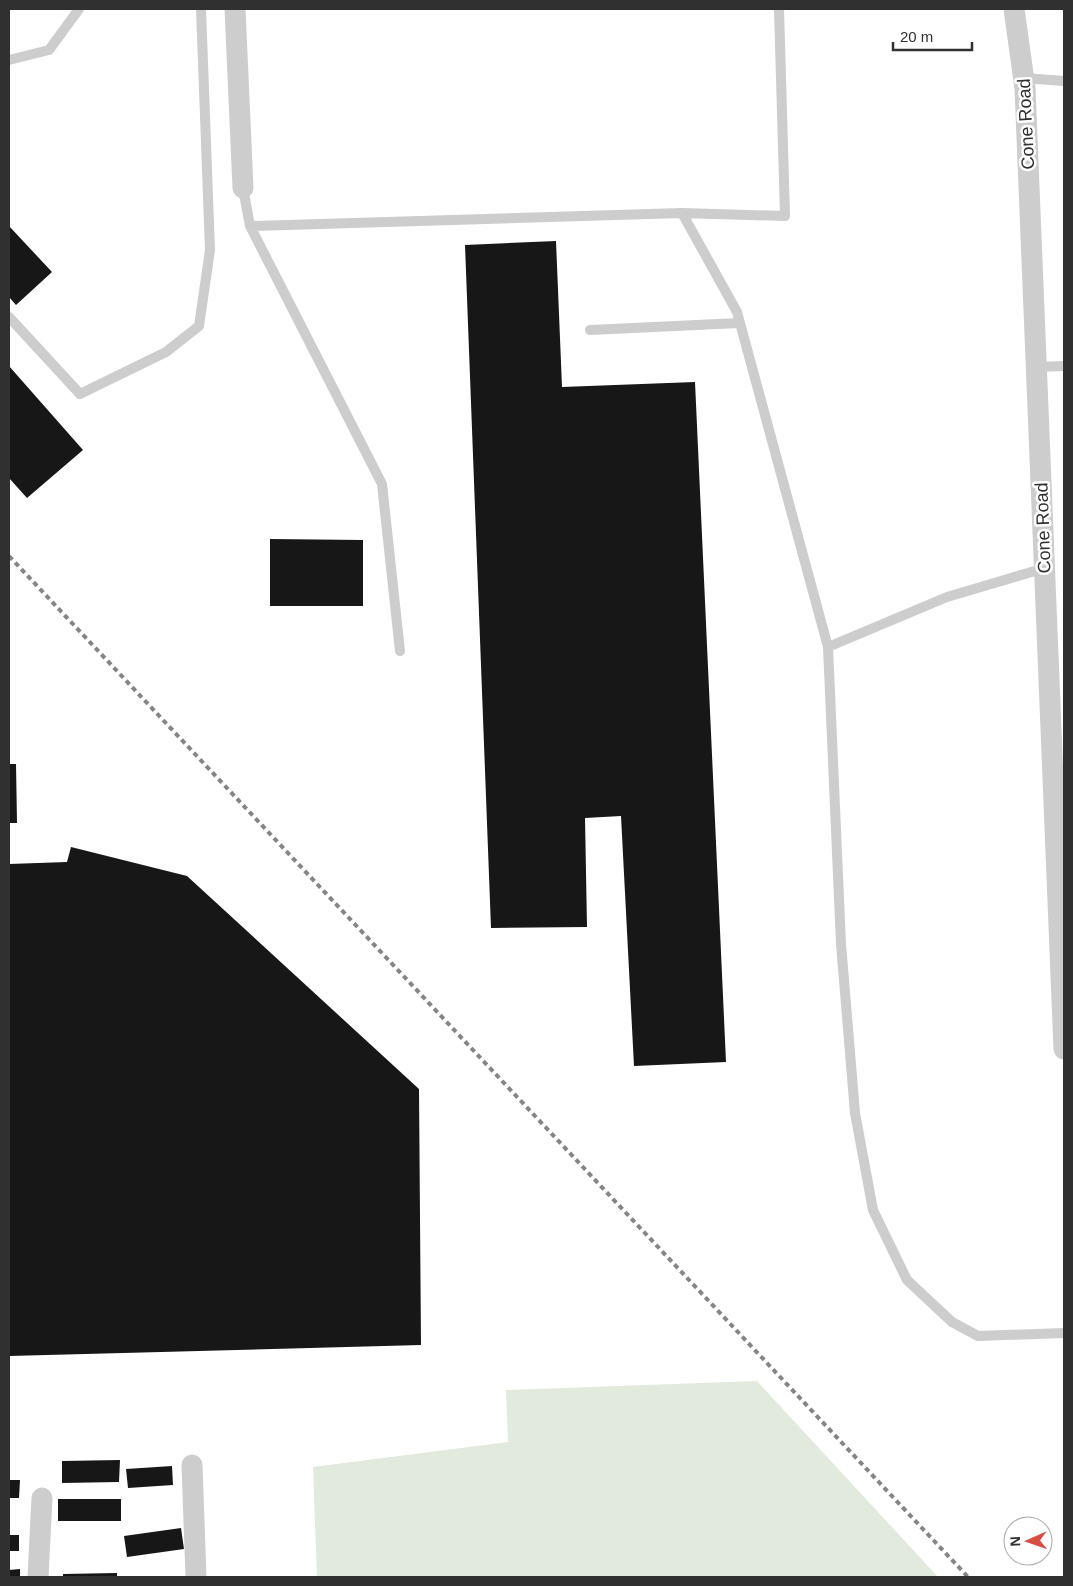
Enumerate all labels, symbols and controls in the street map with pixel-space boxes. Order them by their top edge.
scale bar [893,20,972,52]
text: 20 m [900,28,933,45]
street label: Cone Road [1014,78,1038,170]
street label: Cone Road [1031,482,1055,574]
north arrow [1003,1516,1053,1566]
text: N [1007,1536,1023,1547]

